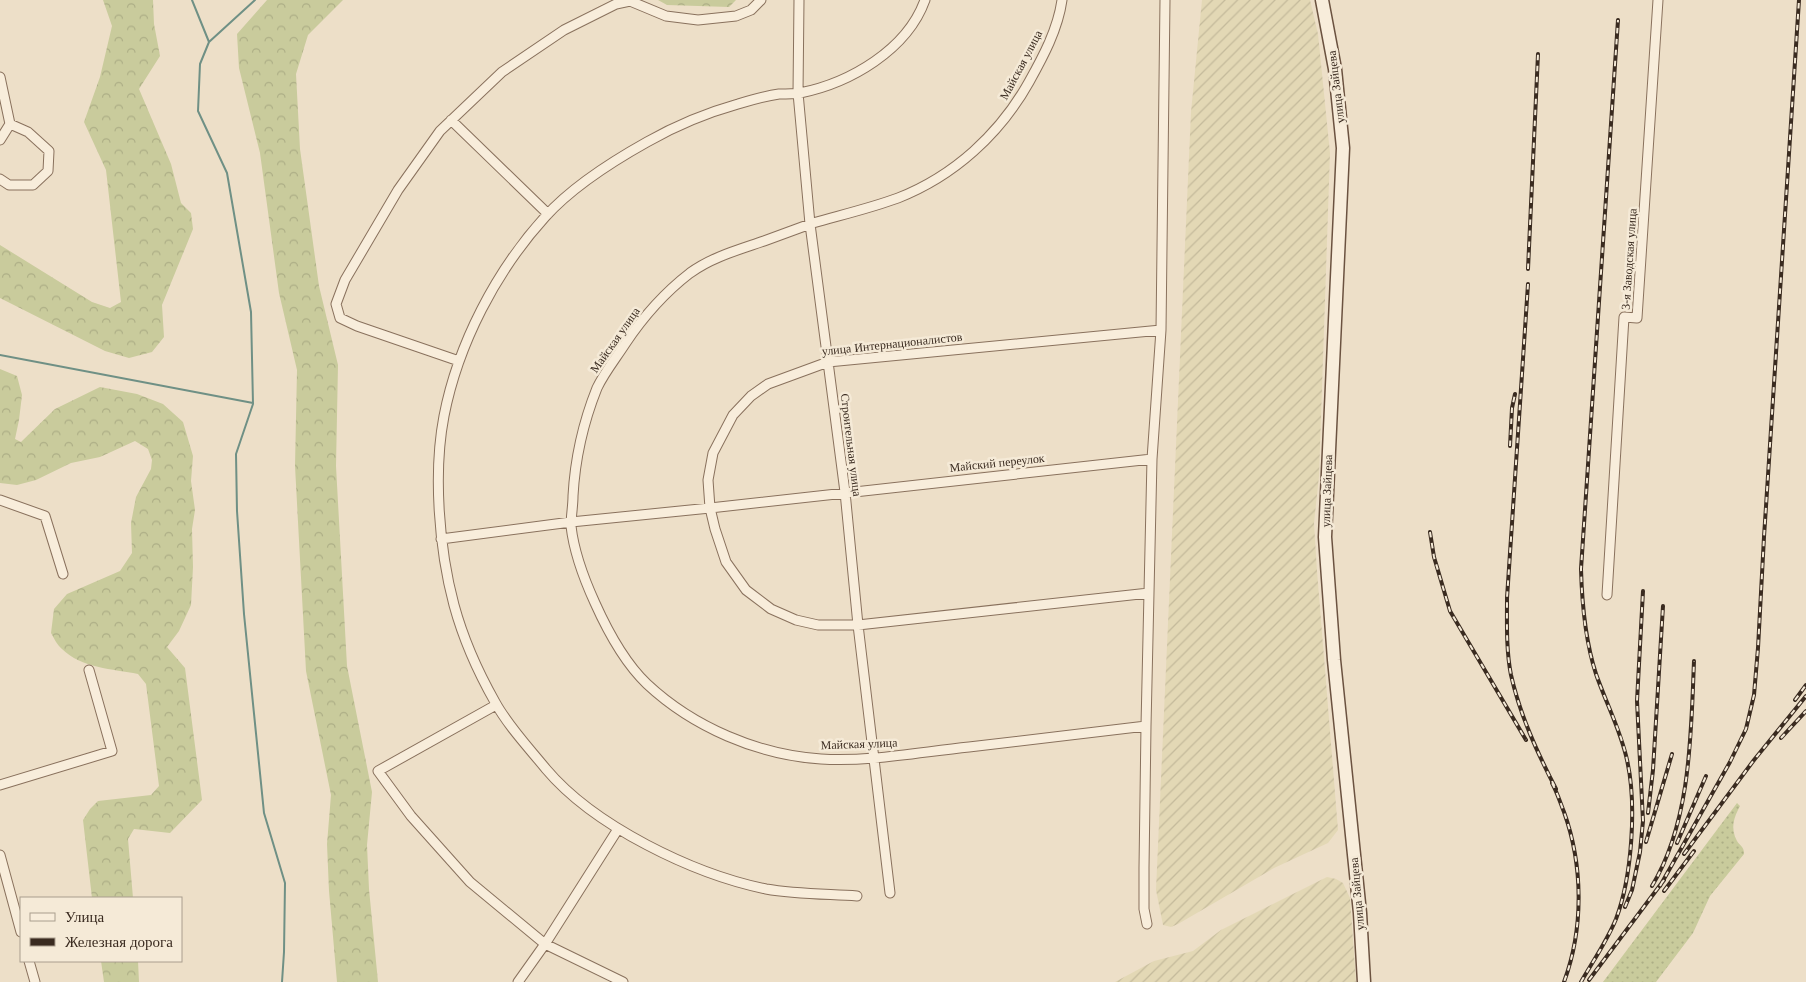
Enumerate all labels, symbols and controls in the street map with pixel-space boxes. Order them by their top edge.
street label: Майская улица [997,27,1046,102]
street label: улица Зайцева [1325,49,1347,124]
street label: 3-я Заводская улица [1618,207,1640,310]
street label: Майская улица [587,304,643,376]
street label: улица Интернационалистов [821,330,963,358]
street label: Строительная улица [838,393,864,498]
street label: Майский переулок [949,451,1045,475]
street label: улица Зайцева [1319,454,1335,528]
street label: Майская улица [820,736,898,752]
street label: улица Зайцева [1347,856,1367,931]
legend [20,897,182,962]
text: Улица [65,909,104,925]
text: Железная дорога [65,934,173,950]

